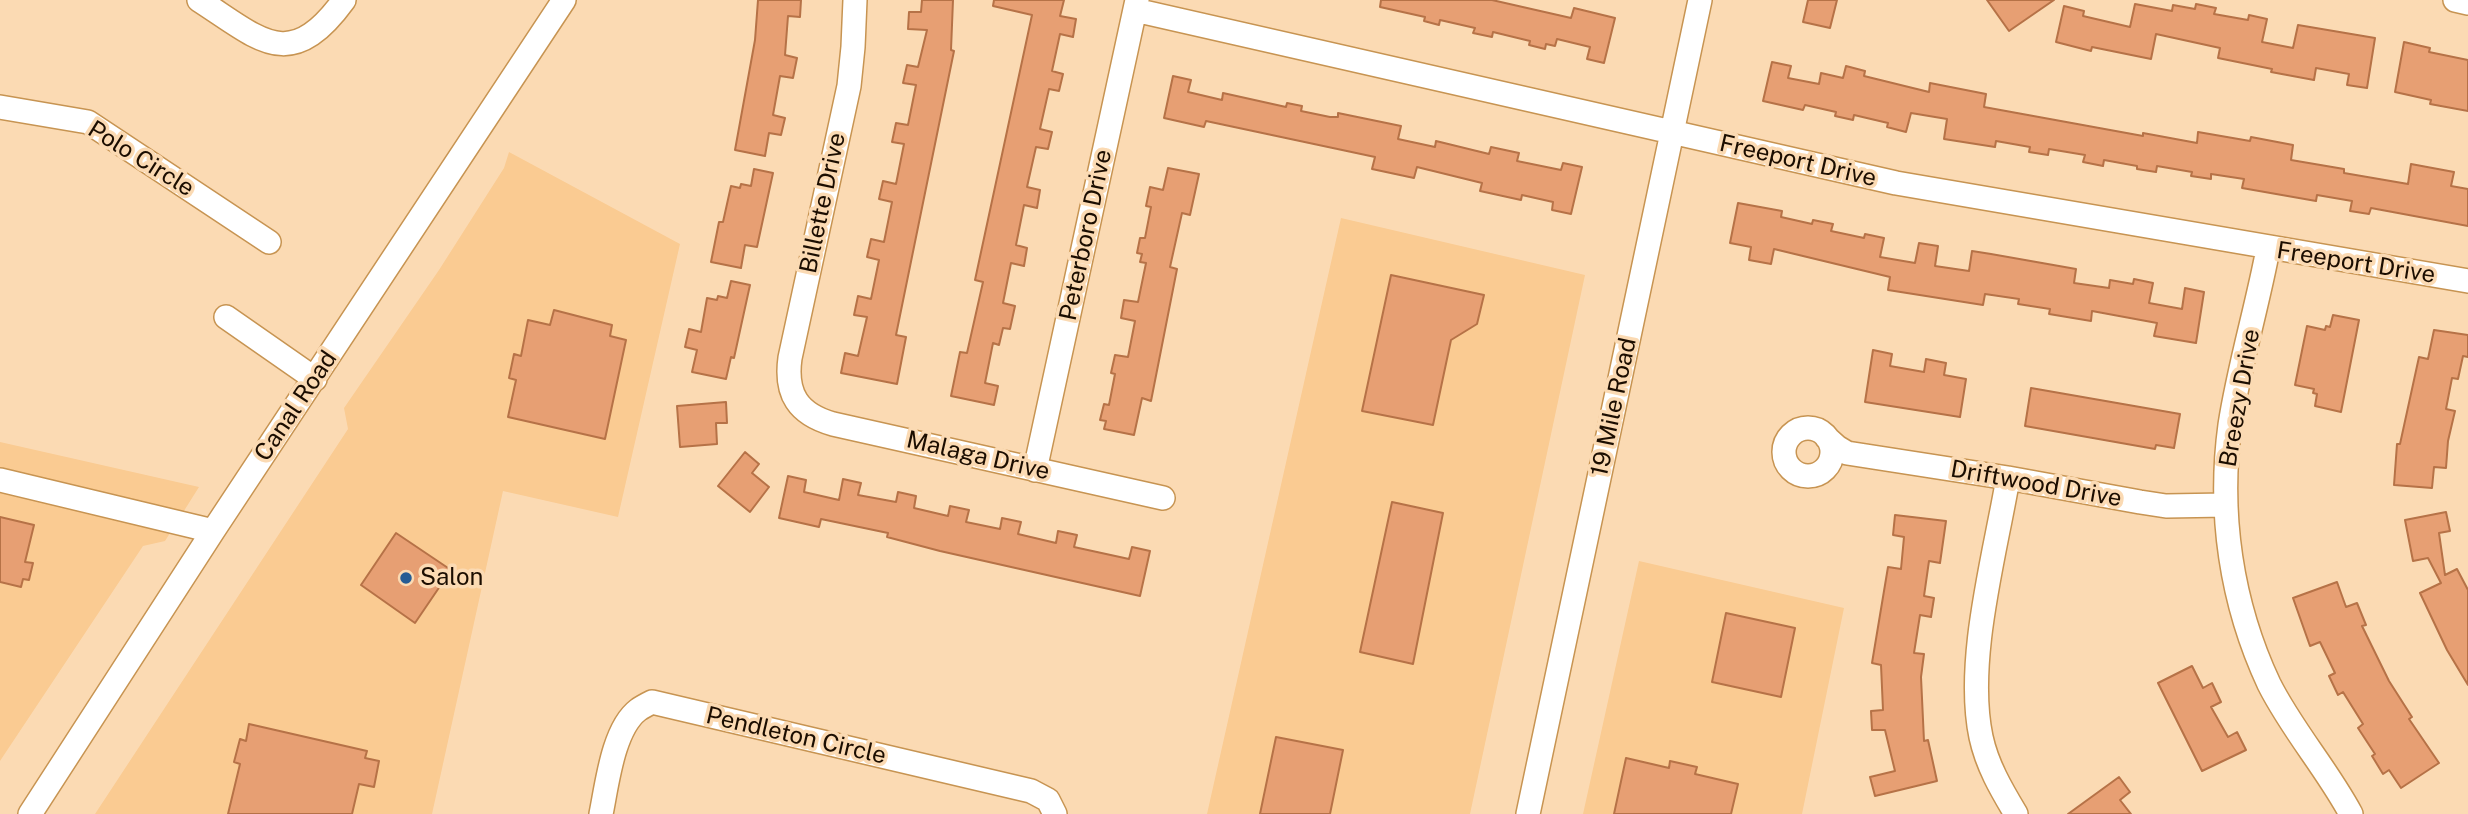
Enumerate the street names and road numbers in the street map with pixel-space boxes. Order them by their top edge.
street label: Polo Circle [83,115,199,203]
street label: Freeport Drive [1717,129,1879,193]
street label: Billette Drive [794,130,852,276]
street label: Peterboro Drive [1054,147,1118,323]
street label: Freeport Drive [2275,236,2437,290]
street label: Breezy Drive [2214,327,2266,469]
street label: 19 Mile Road [1585,335,1643,479]
street label: Canal Road [249,345,343,467]
street label: Malaga Drive [904,426,1052,486]
street label: Driftwood Drive [1948,455,2124,513]
street label: Pendleton Circle [703,701,889,771]

